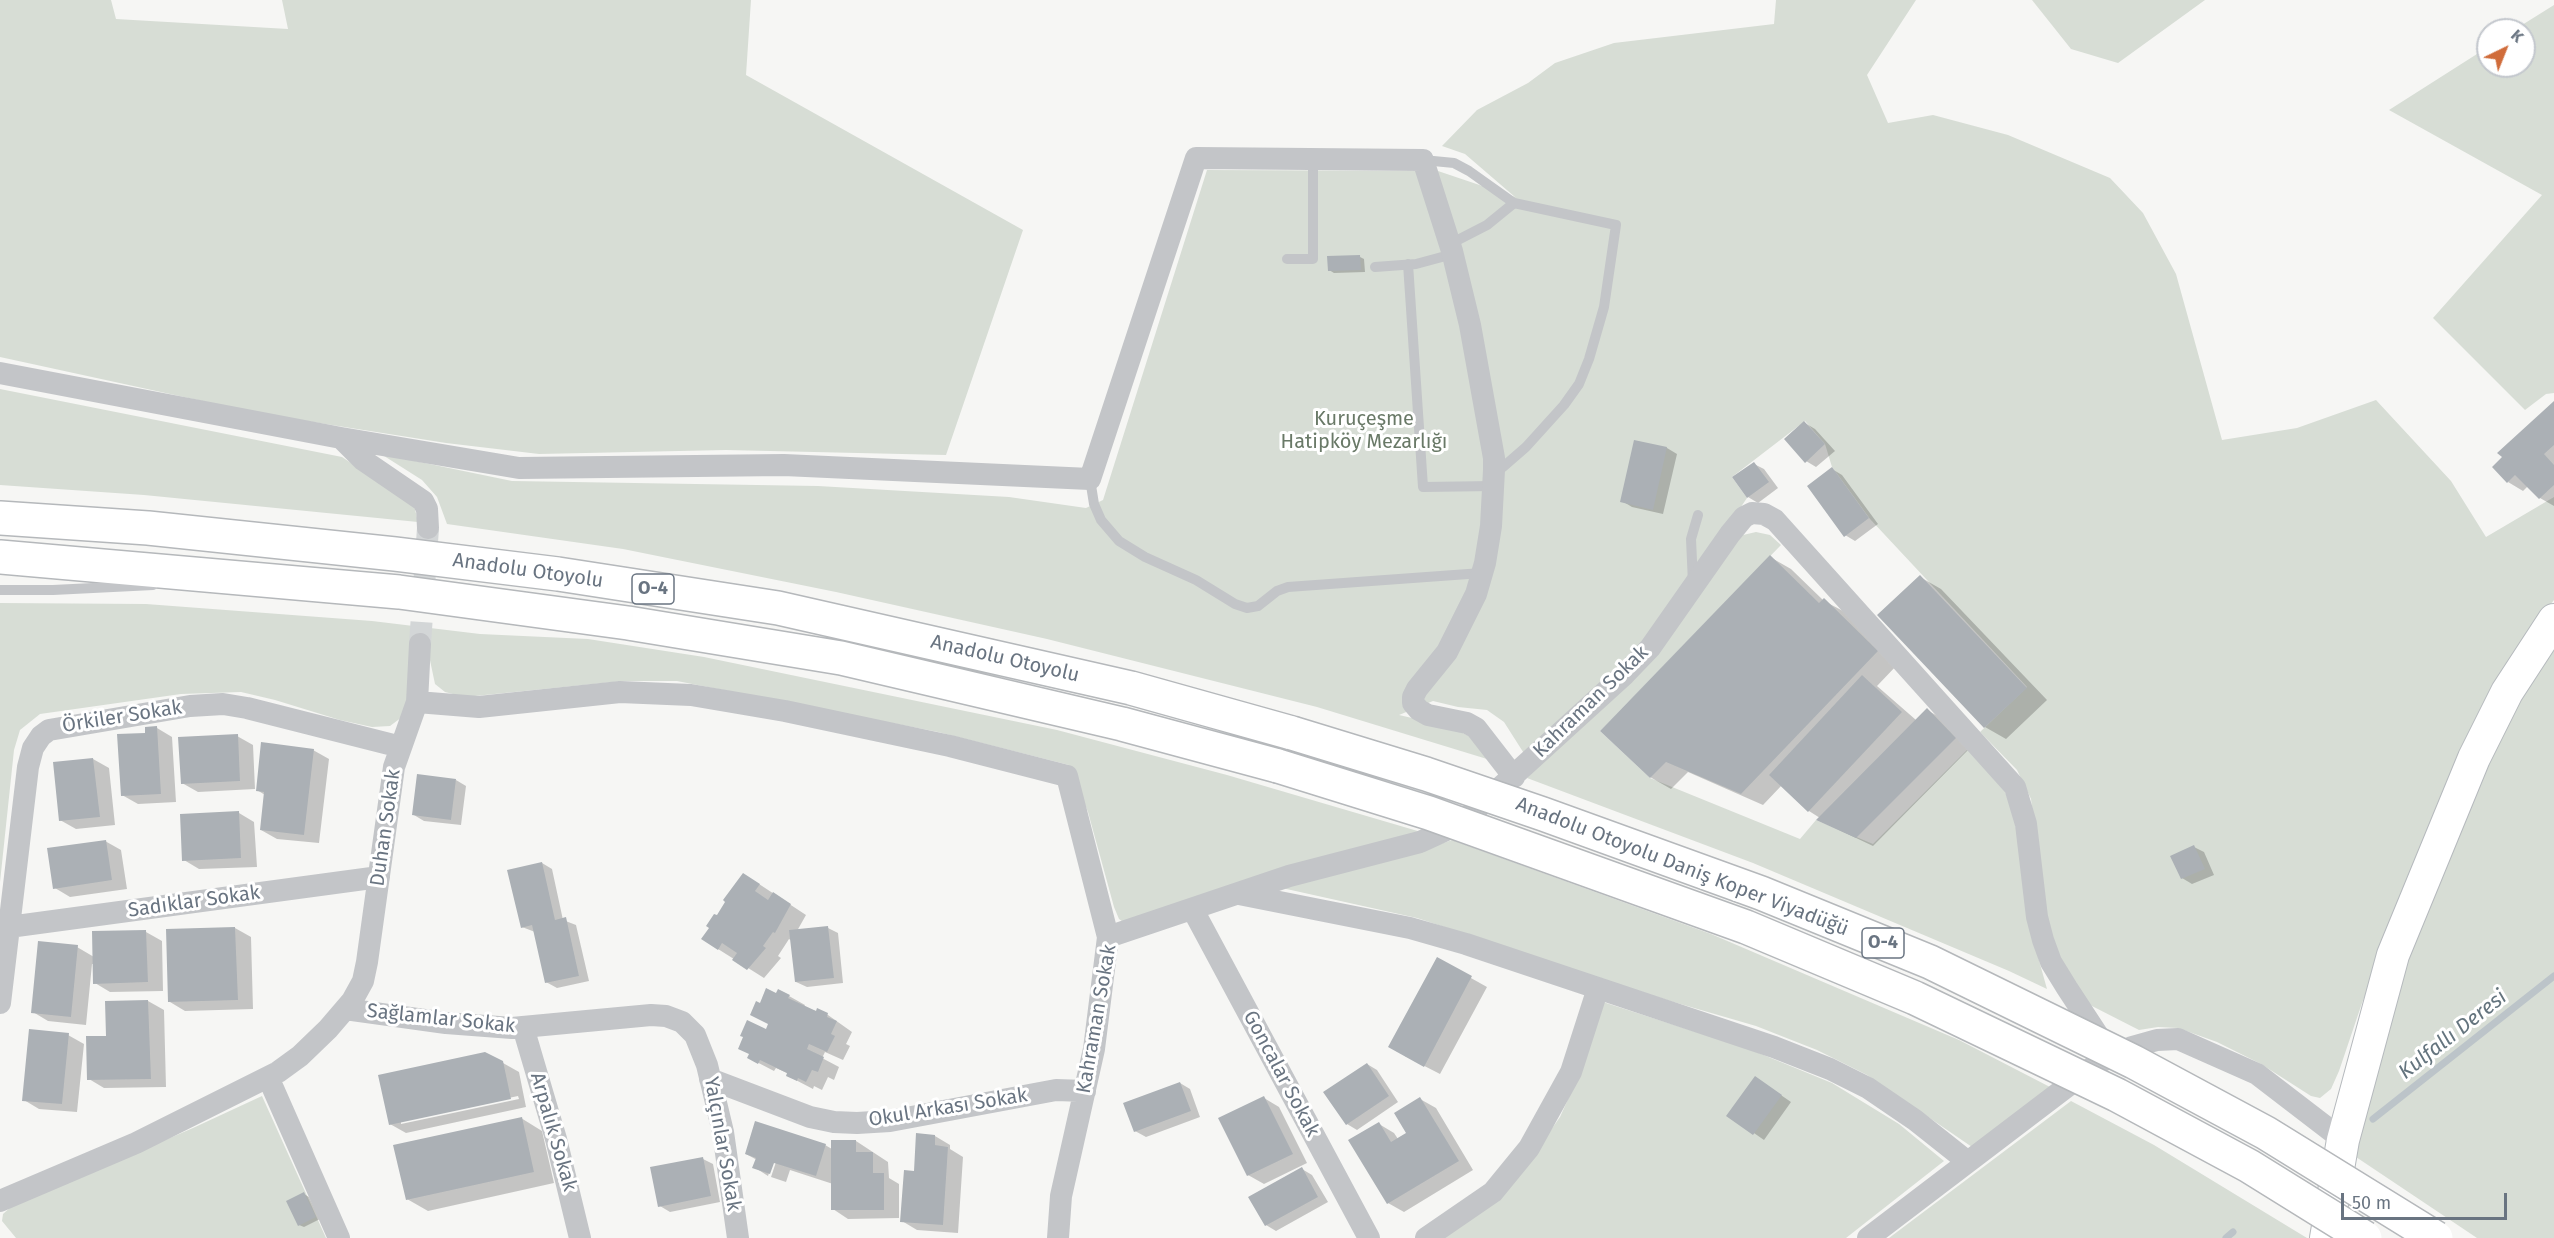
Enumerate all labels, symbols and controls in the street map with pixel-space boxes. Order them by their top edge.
north arrow [2476,18,2536,78]
text: K [2507,26,2527,46]
park label: Kuruçeşme Hatipköy Mezarlığı [1281,407,1447,454]
street label: Anadolu Otoyolu [451,549,605,593]
road number: O-4 [632,574,674,604]
street label: Anadolu Otoyolu [928,630,1082,688]
street label: Kahraman Sokak [1528,641,1654,763]
street label: Örkiler Sokak [60,696,184,738]
street label: Duhan Sokak [366,768,406,888]
street label: Anadolu Otoyolu Daniş Koper Viyadüğü [1512,792,1852,942]
street label: Sadıklar Sokak [127,881,261,923]
road number: O-4 [1862,928,1904,958]
street label: Kahraman Sokak [1072,943,1122,1095]
water label: Kulfallı Deresi [2394,985,2512,1085]
street label: Sağlamlar Sokak [366,999,516,1039]
street label: Goncalar Sokak [1238,1007,1324,1141]
street label: Arpalık Sokak [525,1070,581,1194]
street label: Yalçınlar Sokak [698,1075,746,1213]
street label: Okul Arkası Sokak [867,1084,1029,1132]
scale bar [2344,1181,2510,1219]
text: 50 m [2352,1192,2391,1214]

